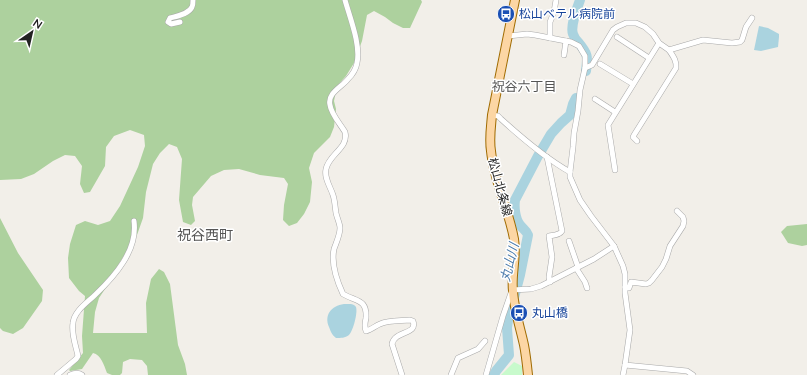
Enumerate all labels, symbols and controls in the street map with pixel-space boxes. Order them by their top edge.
bus stop icon: 松山ベテル病院前 [496,4,516,24]
place label: 松山ベテル病院前 [519,6,615,21]
north arrow [12,12,52,52]
text: N [30,16,45,32]
district label: 祝谷六丁目 [491,78,557,94]
street label: 松山北条線 [485,156,515,218]
district label: 祝谷西町 [177,226,233,244]
water label: 丸山川 [497,239,522,283]
bus stop icon: 丸山橋 [509,303,529,323]
place label: 丸山橋 [532,305,568,320]

